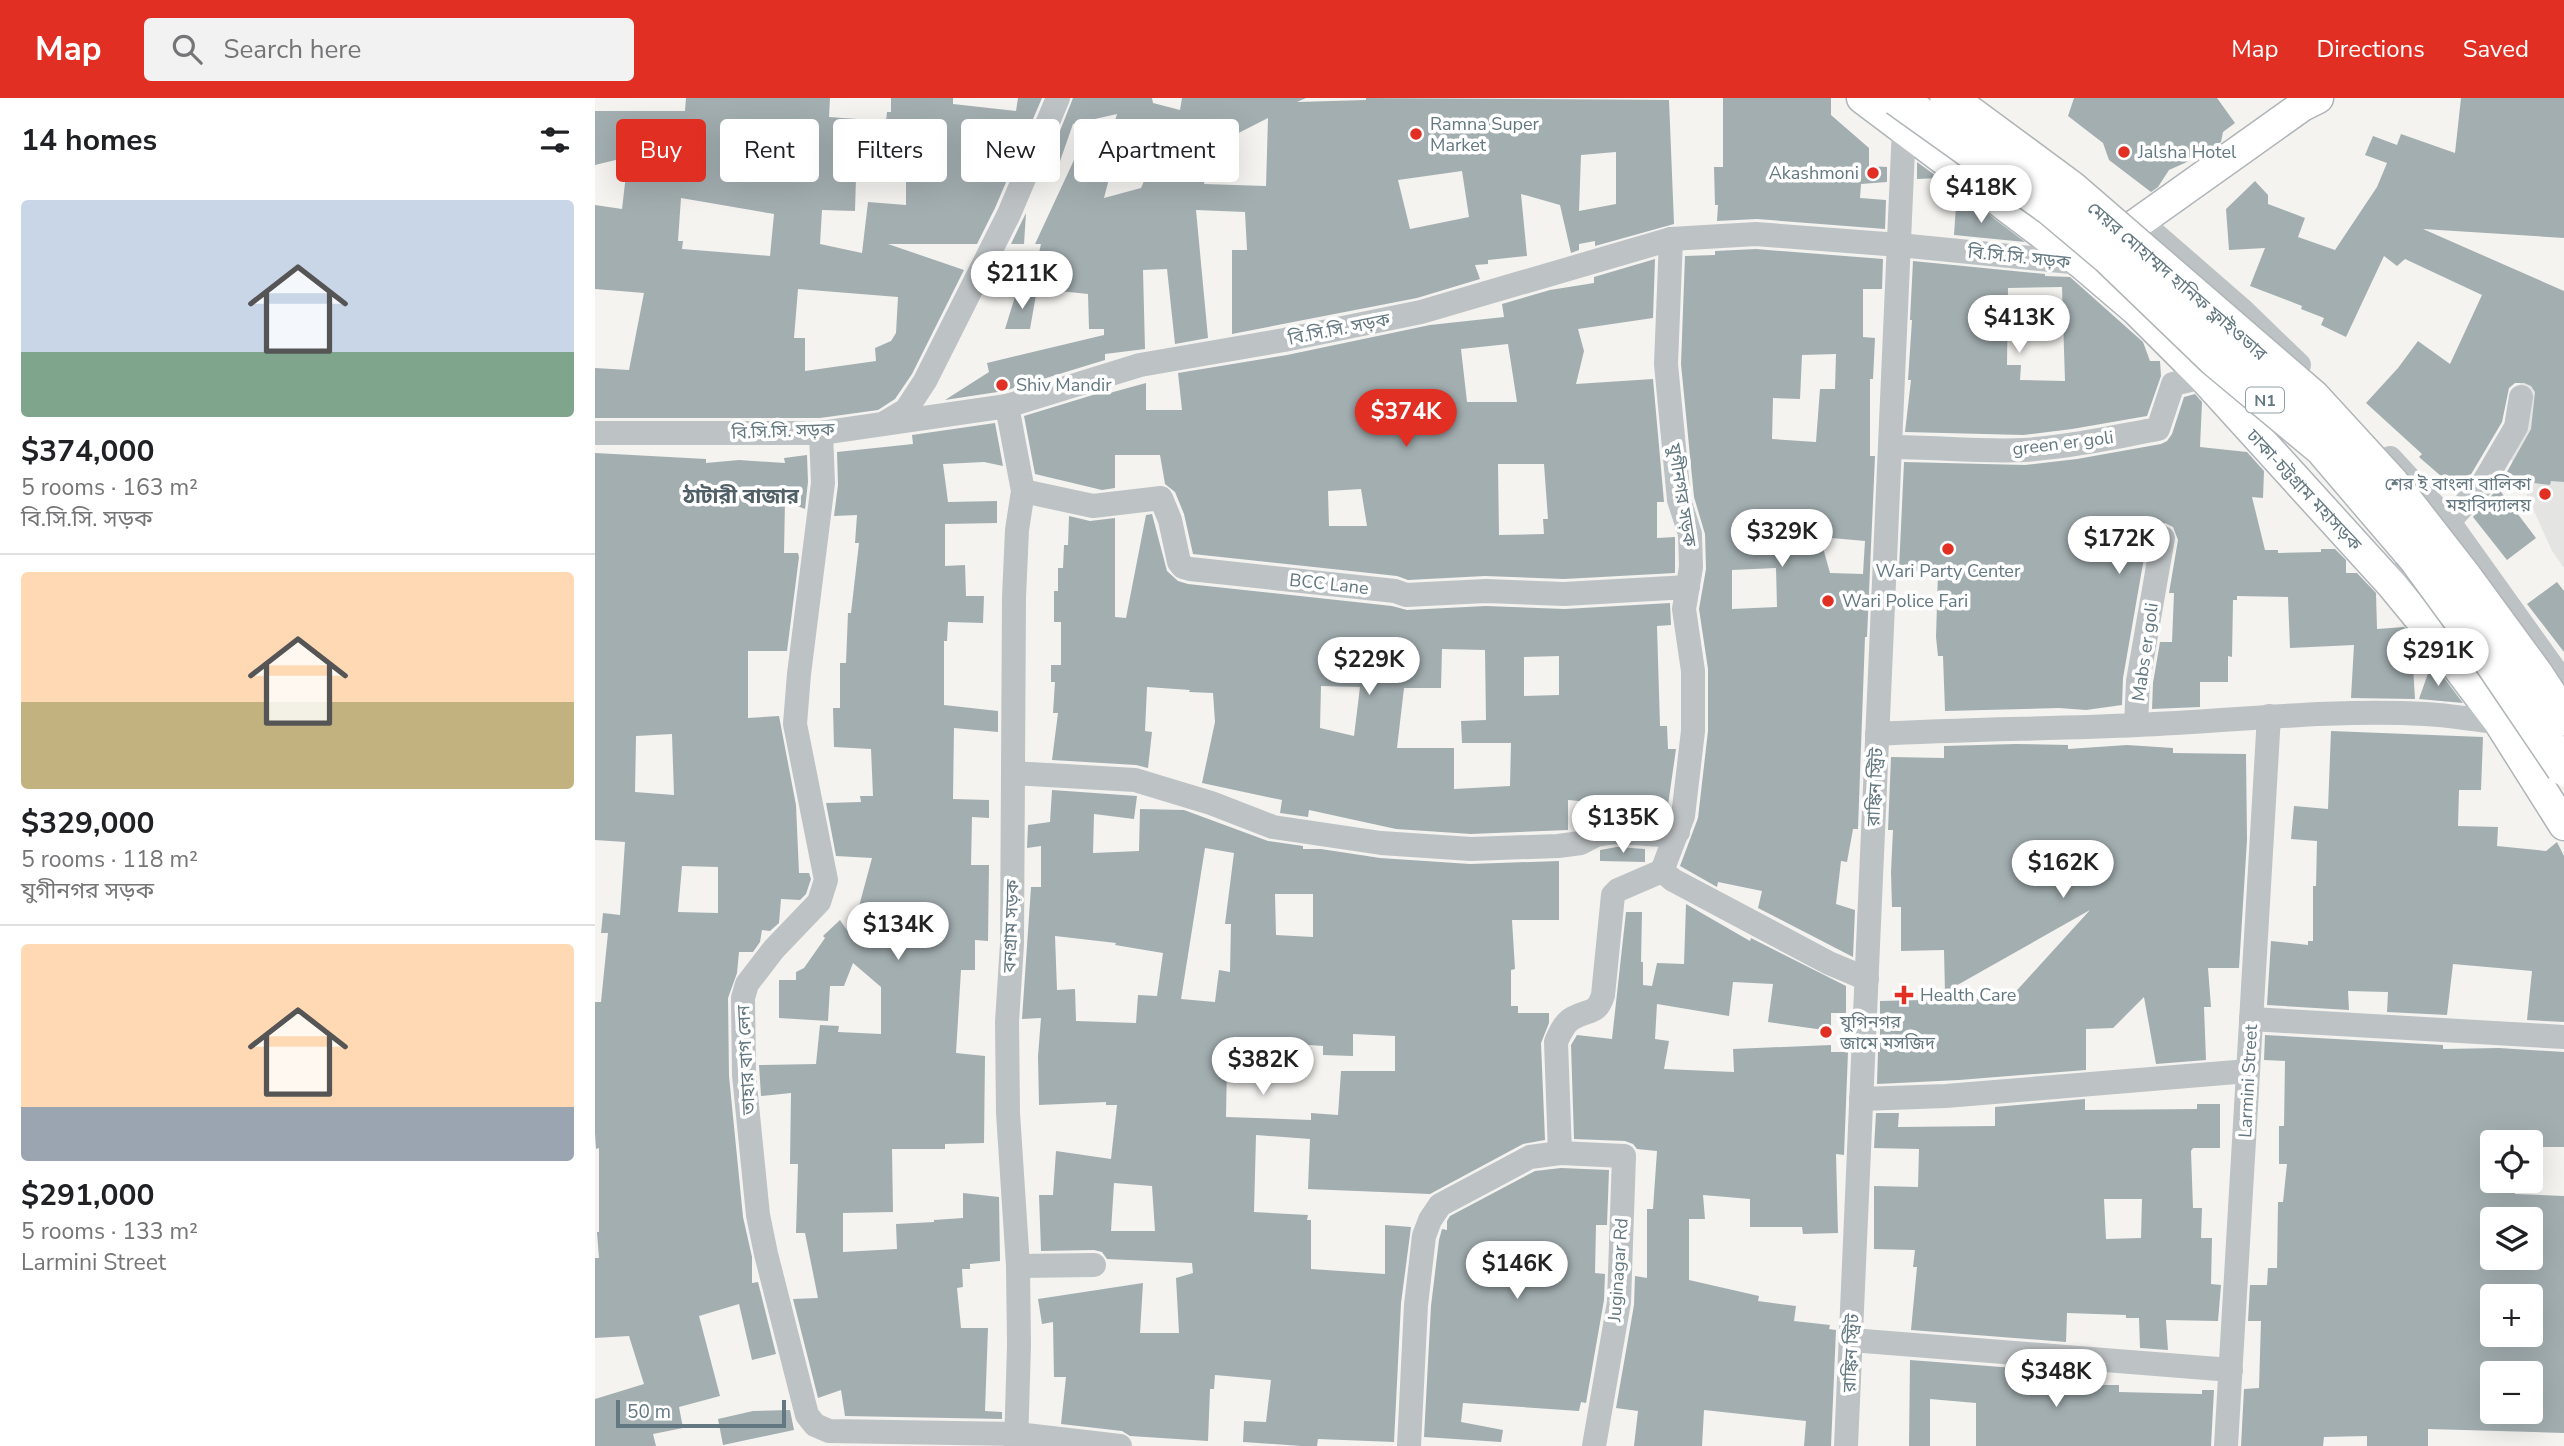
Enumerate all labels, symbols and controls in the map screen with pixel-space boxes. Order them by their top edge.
search box [144,18,634,81]
text: Map [35,27,102,72]
icon: search [168,30,206,68]
text: Search here [224,32,361,67]
text: Map [2231,33,2278,65]
text: Directions [2316,33,2425,65]
text: Saved [2463,33,2529,65]
place label: Ramna Super Market [1430,112,1540,157]
chip: Buy [616,119,706,182]
chip: Rent [720,119,819,182]
chip: Filters [833,119,947,182]
chip: New [961,119,1060,182]
chip: Apartment [1074,119,1239,182]
text: 14 homes [21,120,157,161]
icon: filters [536,121,574,159]
marker: Ramna Super Market [1408,126,1424,142]
place label: Jalsha Hotel [2137,140,2237,164]
marker: Jalsha Hotel [2116,144,2132,160]
place label: Akashmoni [1769,161,1859,185]
marker: Akashmoni [1865,165,1881,181]
pin: $418K [1932,166,2030,225]
text: $418K [1946,172,2016,203]
street label: মেয়র মোহাম্মদ হানিফ ফ্লাইওভার [2082,196,2272,366]
street label: বি.সি.সি. সড়ক [1966,240,2072,274]
icon: home [235,246,361,372]
pin: $211K [973,252,1071,311]
text: $211K [987,258,1057,289]
pin: $413K [1970,296,2068,355]
text: $413K [1984,302,2054,333]
street label: বি.সি.সি. সড়ক [1285,307,1392,351]
place label: Shiv Mandir [1016,373,1112,397]
marker: Shiv Mandir [994,377,1010,393]
road number: N1 [2246,388,2284,412]
pin: $374K [1357,390,1455,449]
text: $374K [1371,396,1441,427]
street label: বি.সি.সি. সড়ক [730,417,835,445]
street label: ঢাকা-চট্টগ্রাম মহাসড়ক [2241,423,2367,556]
street label: green er goli [2011,425,2115,461]
text: $374,000 [21,431,154,472]
street label: যুগীনগর সড়ক [1662,441,1702,549]
text: 5 rooms · 163 m² [21,472,198,503]
place label: শের ই বাংলা বালিকা মহাবিদ্যালয় [2385,472,2532,517]
district label: ঠাটারী বাজার [682,482,799,510]
marker: শের ই বাংলা বালিকা মহাবিদ্যালয় [2537,486,2553,502]
text: বি.সি.সি. সড়ক [21,503,153,534]
pin: $329K [1733,510,1831,569]
text: $329K [1747,516,1817,547]
pin: $172K [2070,517,2168,576]
text: $172K [2084,523,2154,554]
marker: Wari Party Center [1940,541,1956,557]
place label: Wari Party Center [1876,559,2021,583]
street label: BCC Lane [1288,568,1370,600]
place label: Wari Police Fari [1842,589,1968,613]
marker: Wari Police Fari [1820,593,1836,609]
street label: Mabs er goli [2126,601,2164,703]
icon: home [235,618,361,744]
pin: $291K [2389,628,2487,688]
text: $291K [2403,635,2473,666]
pin: $229K [1320,638,1418,697]
text: $229K [1334,644,1404,675]
street label: রাঙ্কিন স্ট্রিট [1861,746,1889,828]
pin: $135K [1574,796,1672,855]
text: $135K [1588,802,1658,833]
text: $329,000 [21,803,154,844]
pin: $162K [2014,840,2112,900]
text: 5 rooms · 118 m² [21,844,198,875]
text: $162K [2028,847,2098,878]
text: যুগীনগর সড়ক [21,875,154,906]
street label: বনগ্রাম সড়ক [997,879,1025,974]
pin: $134K [849,902,947,962]
text: $134K [863,909,933,940]
place label: Health Care [1920,983,2016,1007]
marker: Health Care [1894,985,1914,1005]
icon: home [235,989,361,1115]
street label: তাহার বাগ লেন [731,1004,761,1116]
place label: যুগিনগর জামে মসজিদ [1839,1010,1936,1055]
street label: Larmini Street [2233,1023,2263,1138]
marker: যুগিনগর জামে মসজিদ [1818,1024,1834,1040]
pin: $382K [1214,1038,1312,1097]
text: $382K [1228,1044,1298,1075]
map controls [2480,1130,2543,1424]
button: locate [2480,1130,2543,1193]
text: $291,000 [21,1175,154,1216]
button: layers [2480,1207,2543,1270]
text: 5 rooms · 133 m² [21,1216,198,1247]
street label: Juginagar Rd [1602,1217,1634,1324]
pin: $146K [1468,1242,1566,1301]
text: Larmini Street [21,1247,166,1278]
text: $146K [1482,1248,1552,1279]
button: + [2480,1284,2543,1347]
street label: রাঙ্কিন স্ট্রিট [1837,1312,1865,1394]
pin: $348K [2007,1350,2105,1409]
text: $348K [2021,1356,2091,1387]
button: − [2480,1361,2543,1424]
scale bar [616,1397,786,1429]
text: 50 m [627,1399,671,1425]

